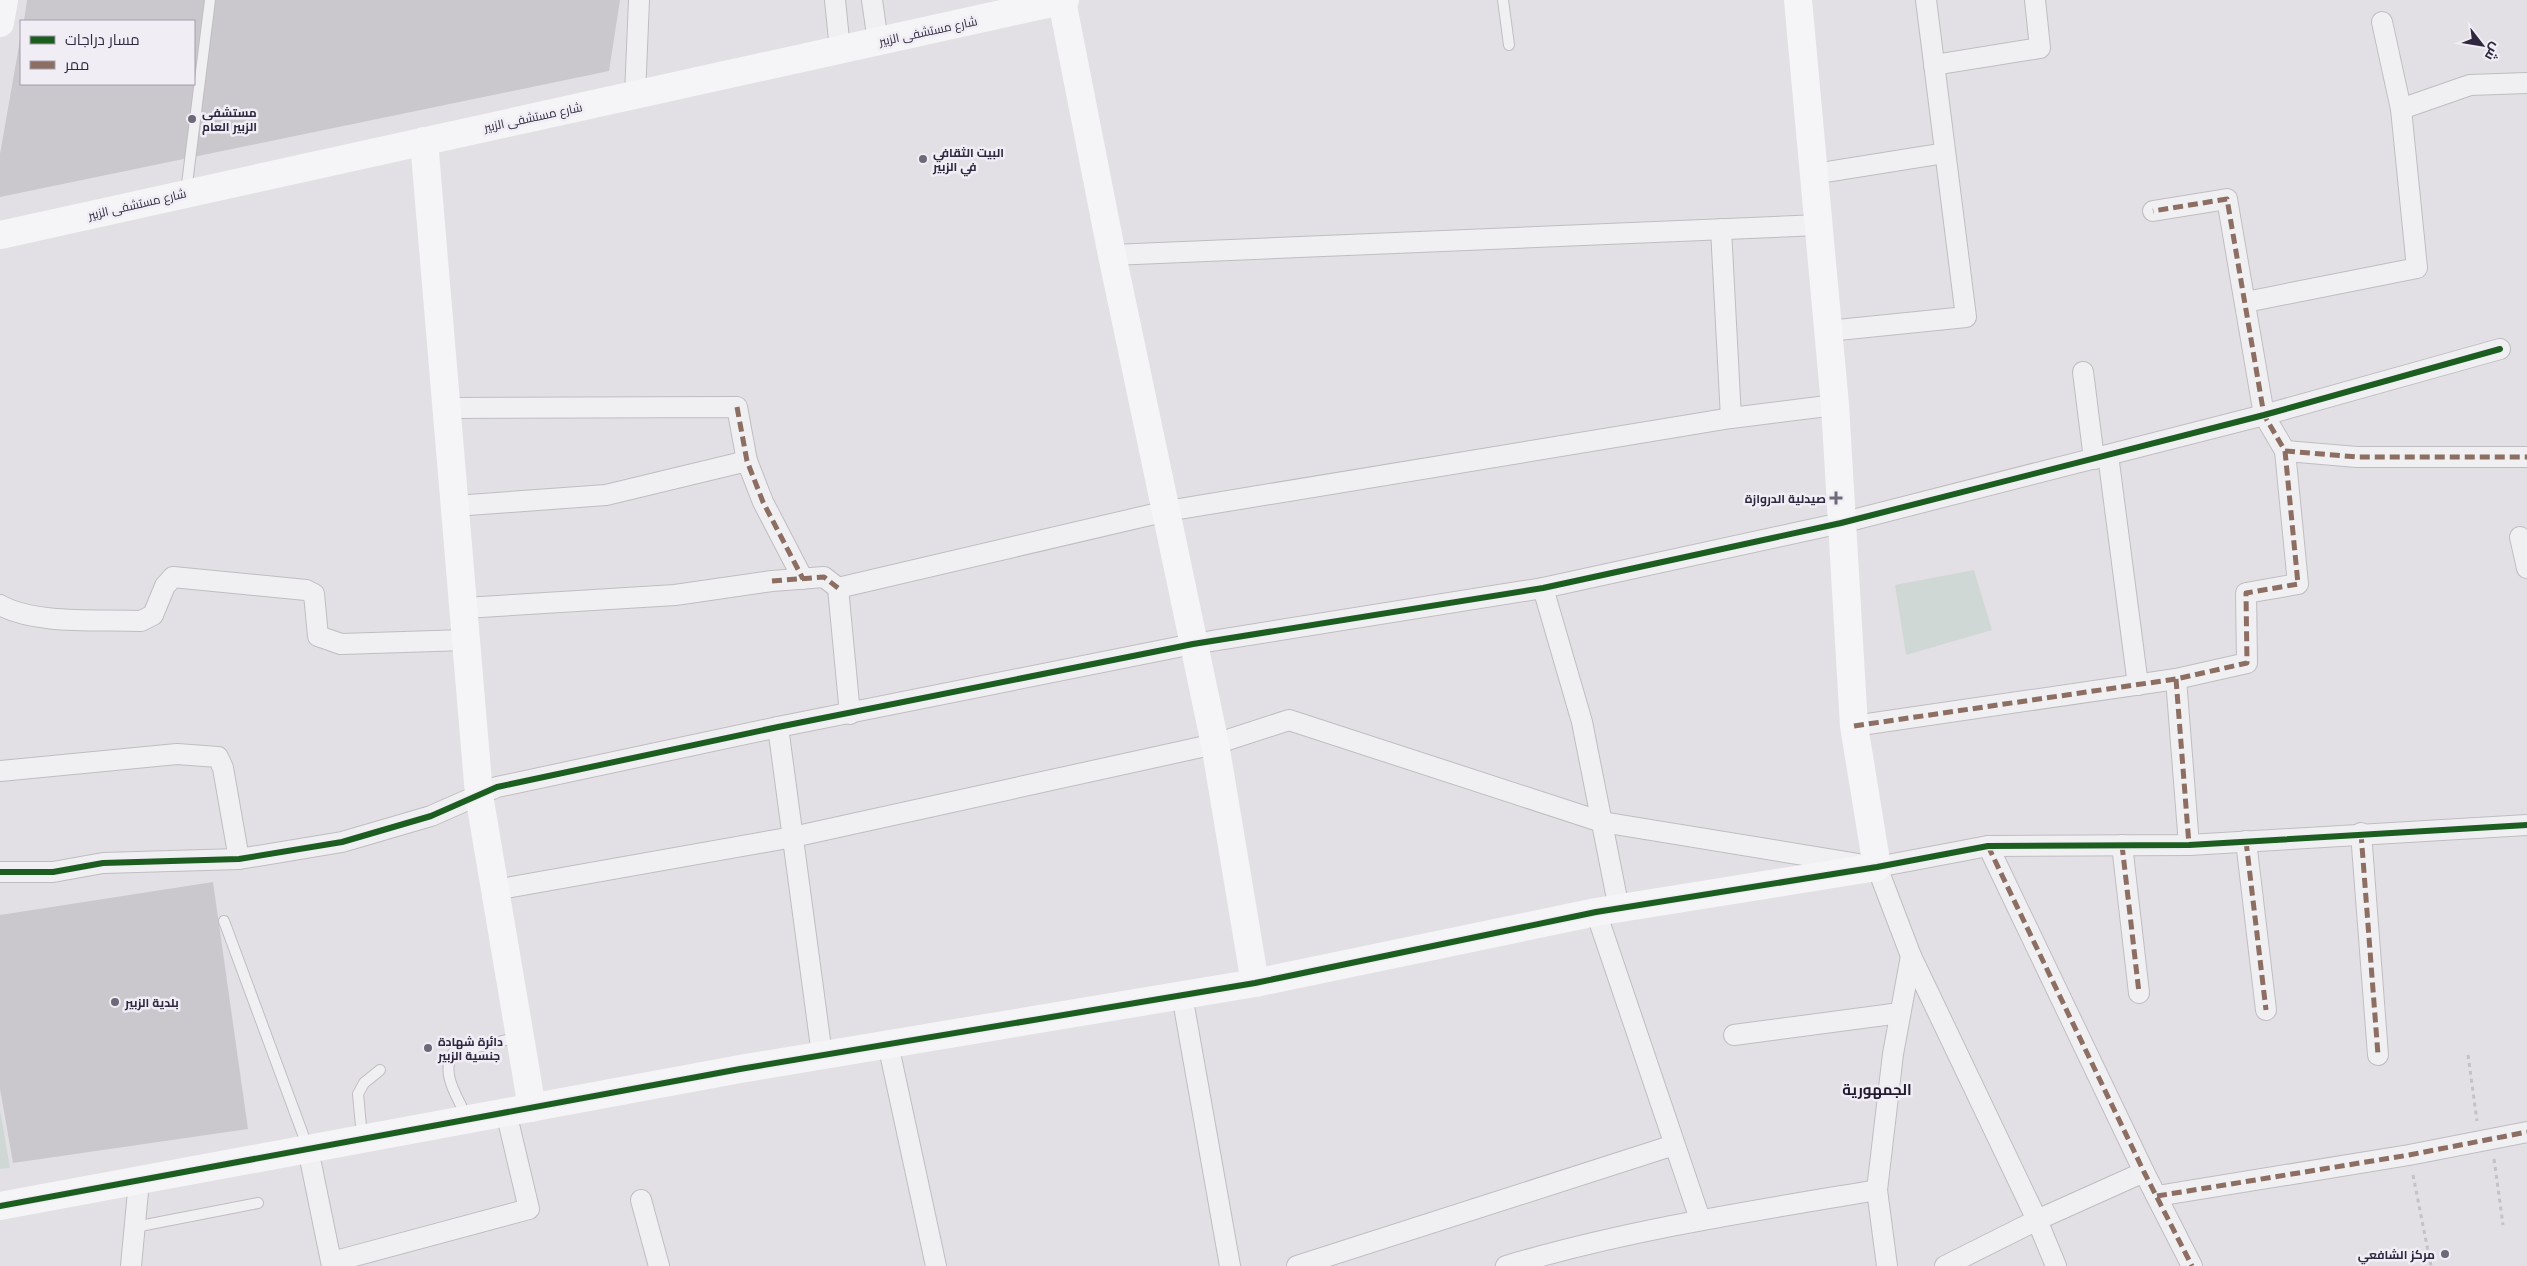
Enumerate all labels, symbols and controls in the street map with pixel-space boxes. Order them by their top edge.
street label: شارع مستشفى الزبير [876,13,979,50]
legend [20,20,195,85]
north arrow [2457,20,2507,70]
text: مسار دراجات [65,30,140,49]
text: ش [2481,39,2505,64]
text: ممر [64,55,89,74]
street label: شارع مستشفى الزبير [481,99,584,136]
place label: مستشفى الزبير العام [202,105,257,135]
marker: مستشفى الزبير العام [186,113,198,125]
place label: البيت الثقافي في الزبير [932,145,1004,177]
marker: البيت الثقافي في الزبير [917,153,929,165]
street label: شارع مستشفى الزبير [85,185,188,224]
place label: صيدلية الدروازة [1745,491,1826,507]
marker: صيدلية الدروازة [1830,492,1842,504]
place label: بلدية الزبير [124,995,179,1011]
marker: بلدية الزبير [109,996,121,1008]
place label: دائرة شهادة جنسية الزبير [437,1034,503,1064]
marker: دائرة شهادة جنسية الزبير [422,1042,434,1054]
district label: الجمهورية [1842,1080,1912,1099]
place label: مركز الشافعي [2358,1247,2435,1265]
marker: مركز الشافعي [2439,1248,2451,1260]

